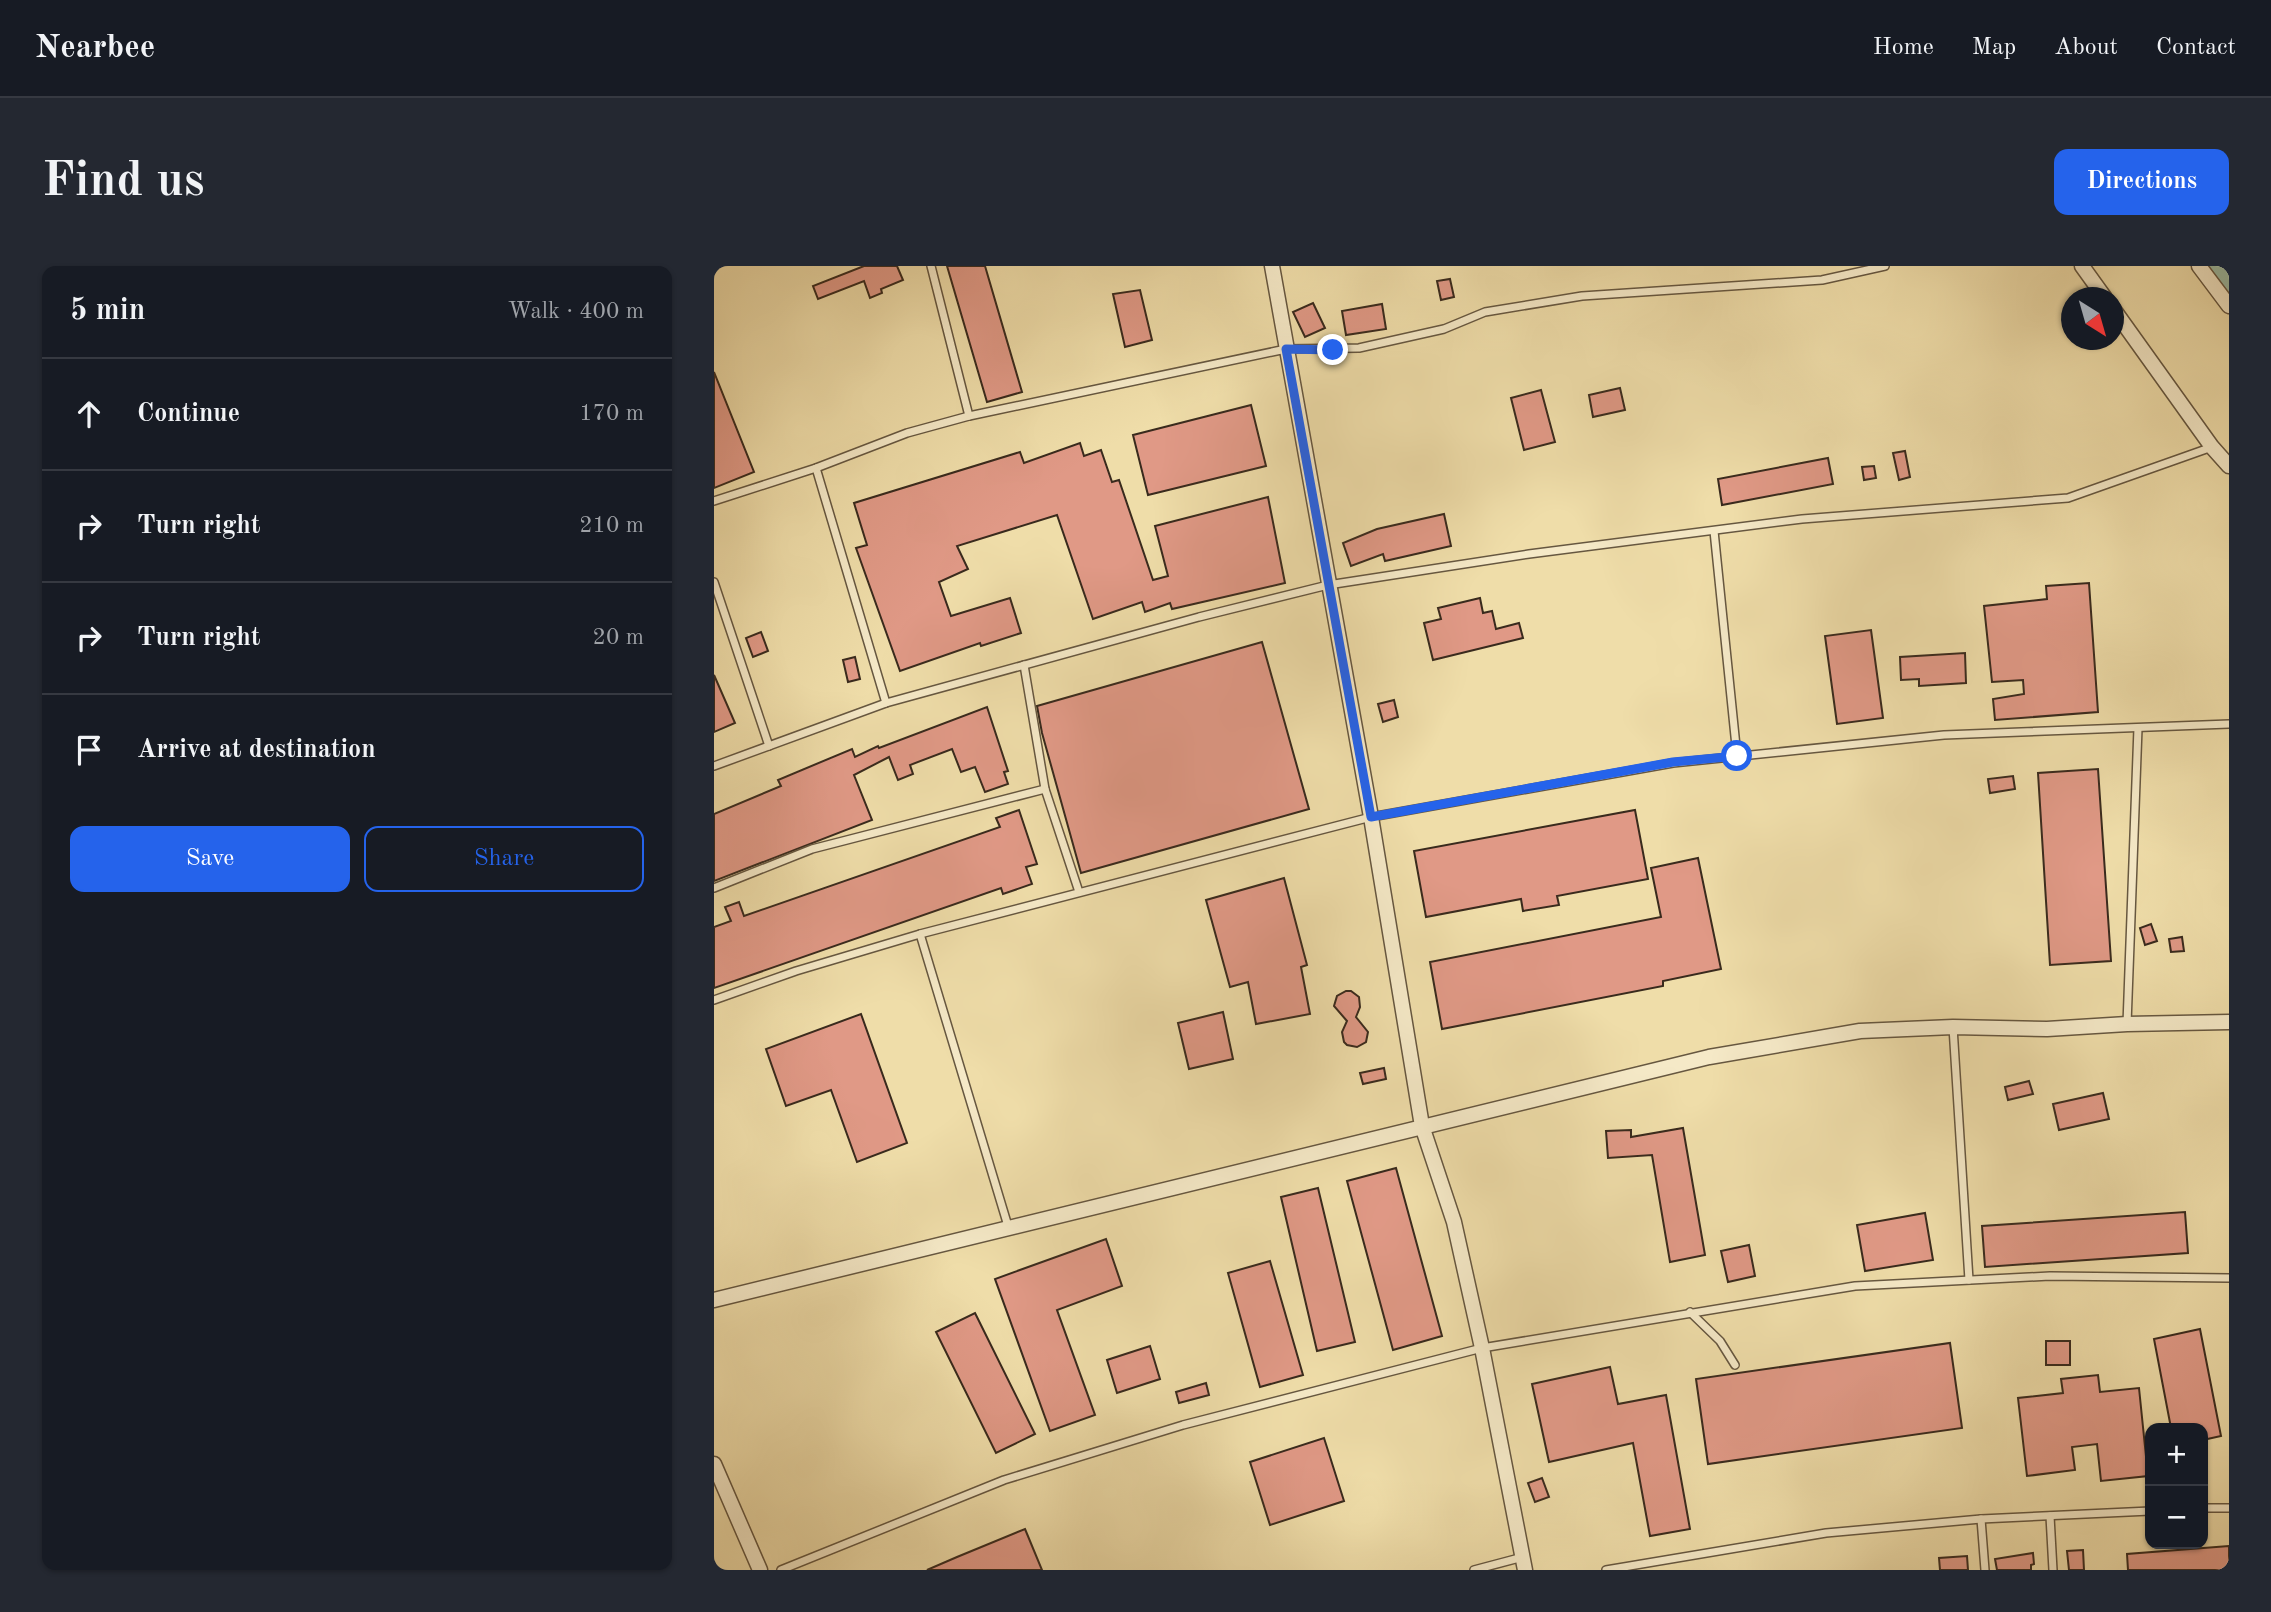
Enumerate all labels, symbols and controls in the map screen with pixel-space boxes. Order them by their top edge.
text: Nearbee [35,32,155,65]
text: Home [1873,36,1934,60]
text: Map [1972,36,2016,60]
text: About [2054,36,2118,60]
text: Contact [2156,36,2236,60]
button: Directions [2054,149,2229,215]
text: Find us [42,158,205,207]
north arrow [2061,287,2124,350]
text: 5 min [70,296,145,326]
text: Walk · 400 m [508,300,644,323]
route end [1317,334,1348,365]
icon: ahead [70,395,108,433]
text: Continue [137,401,240,427]
text: 170 m [579,402,644,425]
icon: right [70,507,108,545]
text: Turn right [137,513,260,539]
text: 210 m [579,514,644,537]
icon: right [70,619,108,657]
text: Turn right [137,625,260,651]
text: 20 m [593,626,644,649]
icon: arrive [70,731,108,769]
text: Arrive at destination [137,737,376,763]
route start [1721,740,1752,771]
button: Save [70,826,350,892]
button: Share [364,826,644,892]
map controls [2145,1423,2208,1549]
button: + [2145,1423,2208,1486]
button: − [2145,1486,2208,1549]

